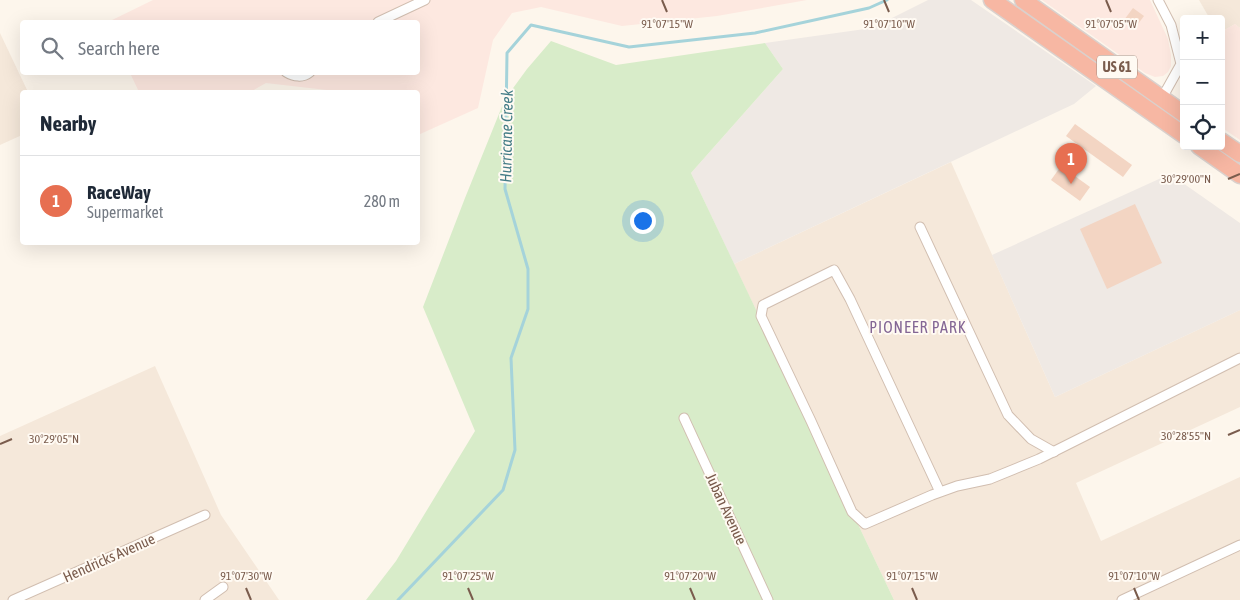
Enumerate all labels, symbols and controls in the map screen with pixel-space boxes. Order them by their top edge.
map controls [1180,15,1225,150]
button: + [1180,15,1225,60]
text: 91°07'15"W [641,17,693,31]
text: 91°07'10"W [863,17,915,31]
text: 91°07'05"W [1085,17,1137,31]
search box [20,20,420,75]
icon: search [38,34,66,62]
text: Search here [78,37,160,59]
road number: US 61 [1097,56,1137,78]
button: − [1180,60,1225,105]
water label: Hurricane Creek [496,88,516,183]
button: locate [1180,105,1225,150]
text: Nearby [40,111,96,135]
pin: 1 [1055,143,1087,184]
text: 30°29'00"N [1161,172,1211,186]
text: RaceWay [87,181,151,203]
text: 1 [52,192,60,210]
text: 280 m [364,192,400,210]
text: Supermarket [87,203,163,221]
your location [630,208,656,234]
district label: PIONEER PARK [869,318,967,336]
text: 30°28'55"N [1161,429,1211,443]
text: 30°29'05"N [29,432,79,446]
street label: Juban Avenue [702,470,751,547]
street label: Hendricks Avenue [60,530,158,585]
text: 91°07'30"W [220,569,272,583]
text: 91°07'25"W [442,569,494,583]
text: 91°07'20"W [664,569,716,583]
text: 91°07'15"W [886,569,938,583]
text: 91°07'10"W [1108,569,1160,583]

